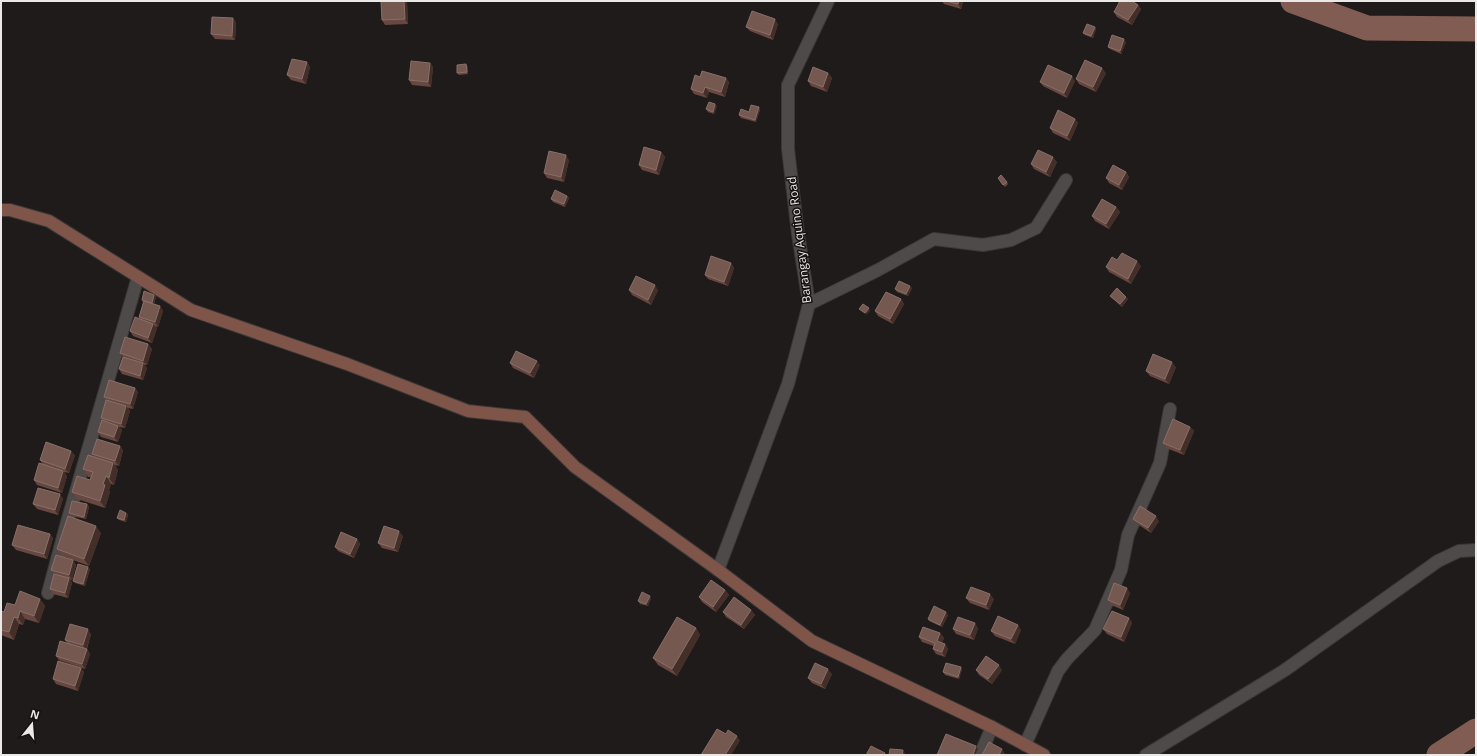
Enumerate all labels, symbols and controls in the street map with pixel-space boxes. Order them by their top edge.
street label: Barangay Aquino Road [783,176,815,304]
north arrow [12,704,52,744]
text: N [29,705,42,722]

